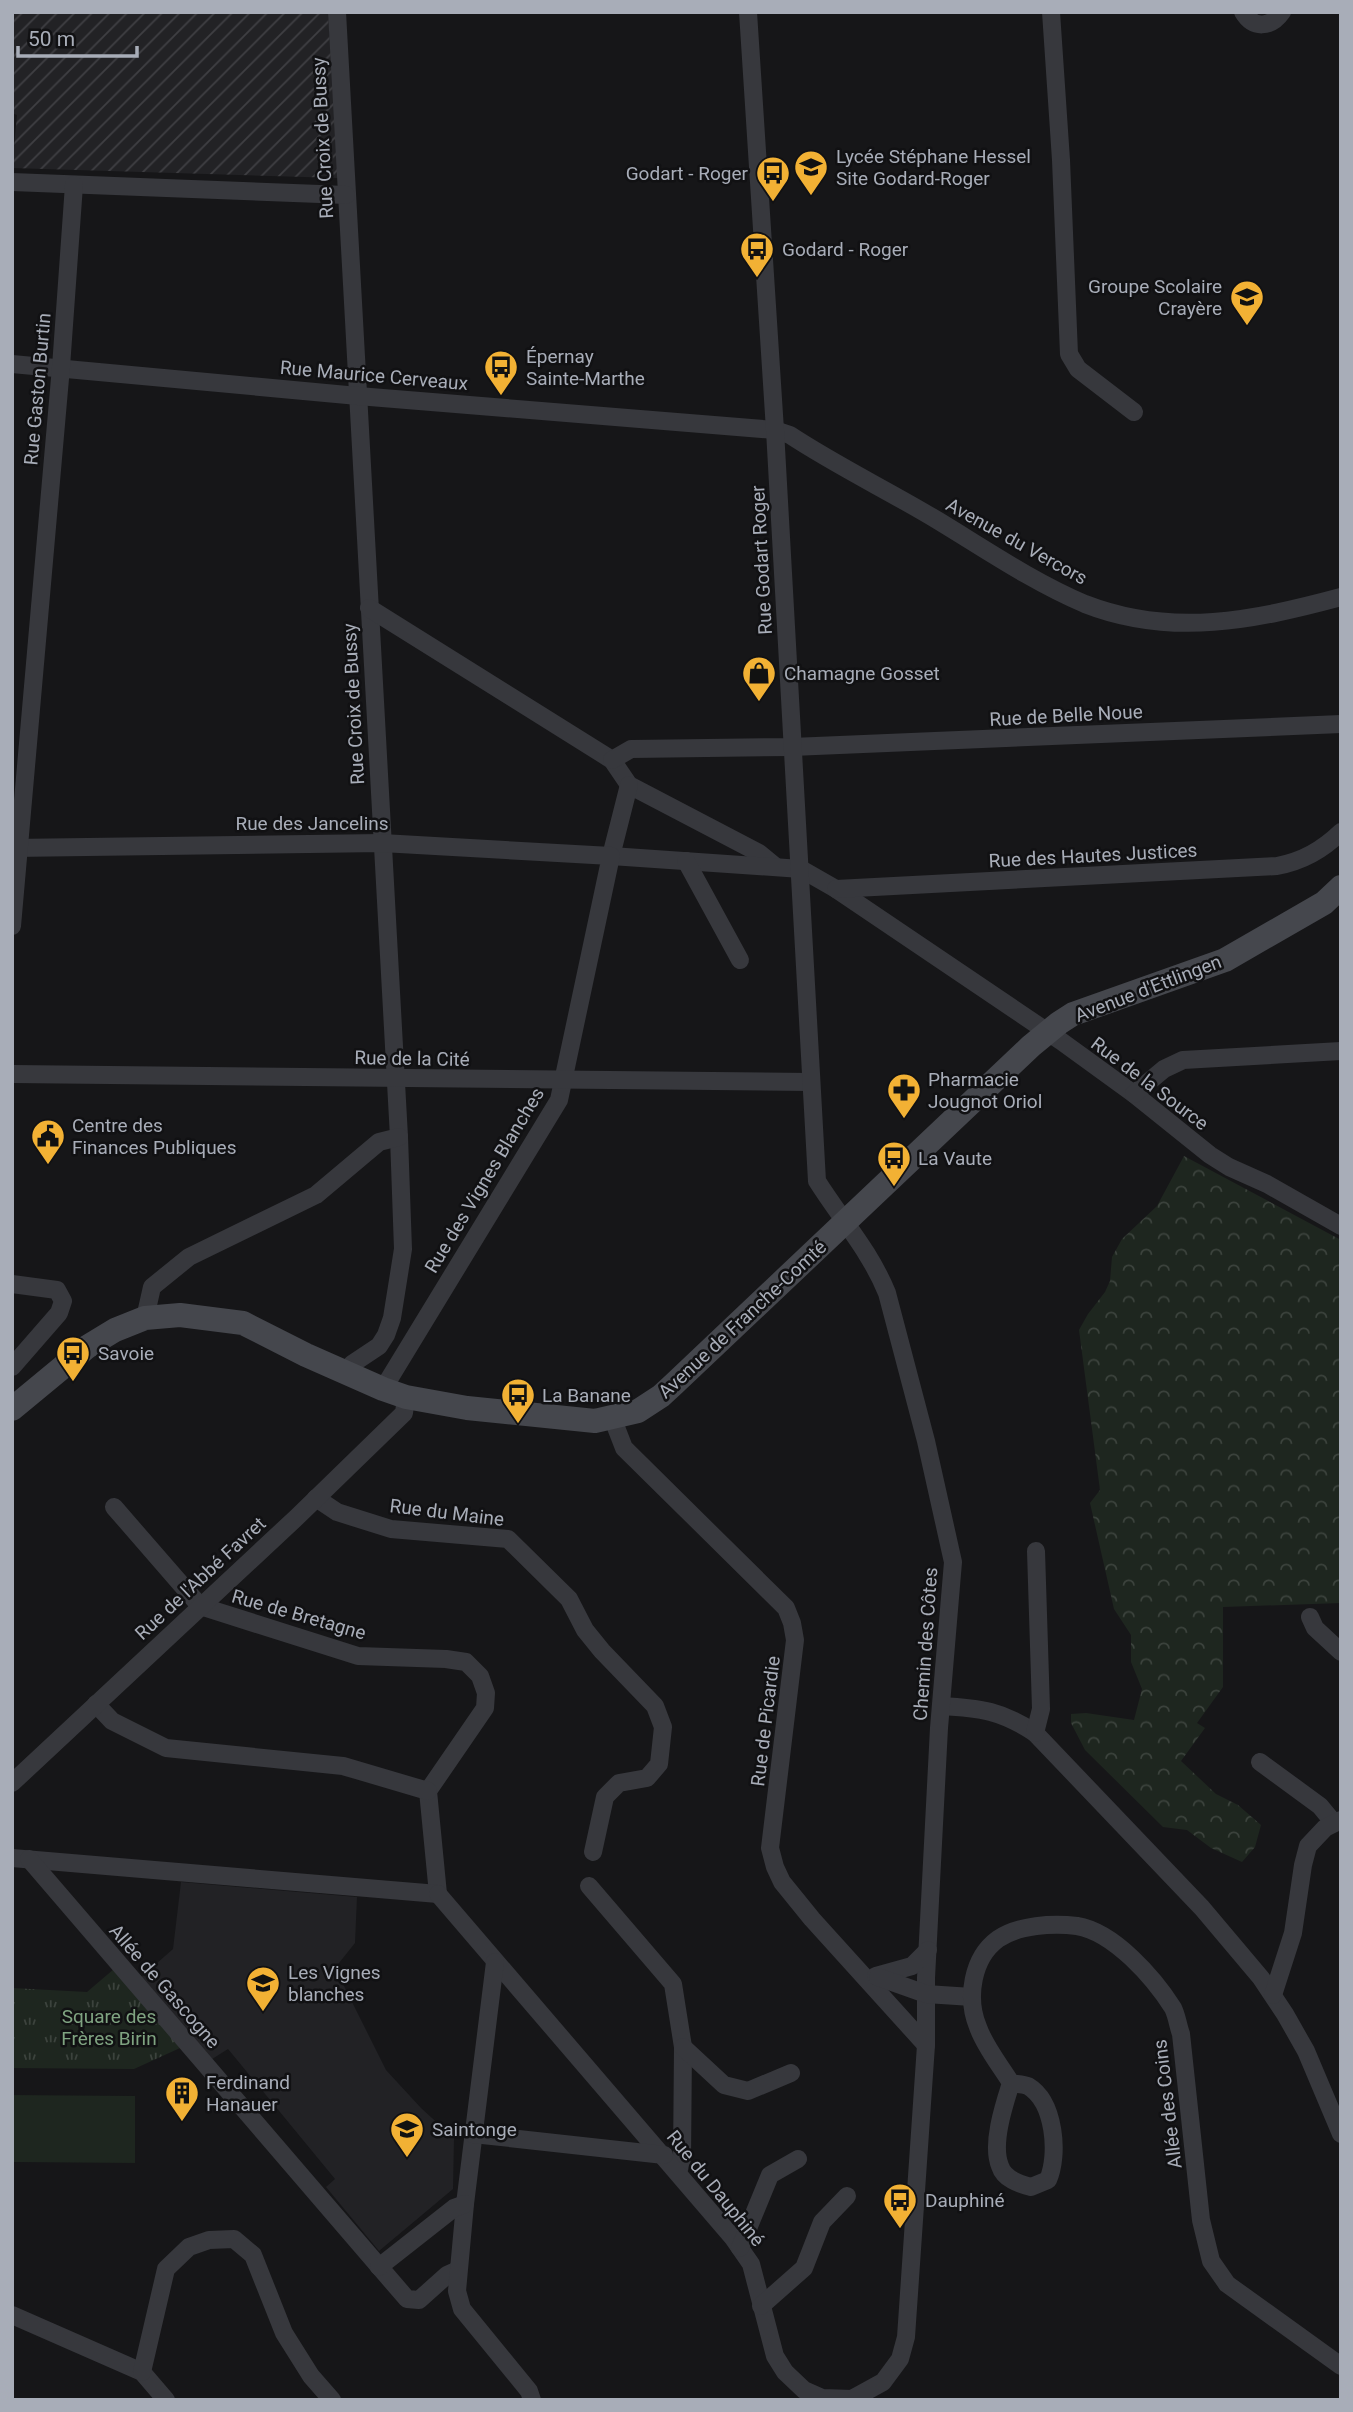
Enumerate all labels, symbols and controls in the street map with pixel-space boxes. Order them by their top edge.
scale bar [18,14,136,58]
text: 50 m [28,27,75,51]
street label: Rue Croix de Bussy [307,57,338,219]
place label: Lycée Stéphane Hessel Site Godard-Roger [836,145,1031,190]
school or university icon: Lycée Stéphane Hessel Site Godard-Roger [792,148,830,197]
bus stop icon: Godart - Roger [754,154,792,203]
place label: Godart - Roger [626,162,749,185]
bus stop icon: Godard - Roger [738,230,776,279]
place label: Godard - Roger [782,238,909,261]
place label: Groupe Scolaire Crayère [1088,275,1222,320]
school or university icon: Groupe Scolaire Crayère [1228,278,1266,327]
street label: Rue Gaston Burtin [19,312,56,466]
place label: Épernay Sainte-Marthe [526,345,645,390]
bus stop icon: Épernay Sainte-Marthe [482,348,520,397]
street label: Rue Maurice Cerveaux [279,356,469,395]
street label: Rue Godart Roger [746,484,777,635]
street label: Avenue du Vercors [942,493,1091,590]
street label: Rue Croix de Bussy [338,623,369,785]
shop icon: Chamagne Gosset [740,654,778,703]
place label: Chamagne Gosset [784,662,940,685]
street label: Rue de Belle Noue [989,700,1143,731]
street label: Rue des Jancelins [235,812,389,835]
street label: Rue des Hautes Justices [988,839,1198,872]
street label: Avenue d'Ettlingen [1072,950,1225,1027]
street label: Rue de la Source [1086,1032,1213,1135]
street label: Rue de la Cité [354,1046,470,1071]
place label: Pharmacie Jougnot Oriol [928,1068,1042,1113]
pharmacy icon: Pharmacie Jougnot Oriol [885,1071,923,1120]
street label: Rue des Vignes Blanches [420,1083,549,1277]
place label: Centre des Finances Publiques [72,1114,237,1159]
public building icon: Centre des Finances Publiques [29,1117,67,1166]
bus stop icon: La Vaute [875,1139,913,1188]
place label: La Vaute [918,1147,992,1170]
street label: Avenue de Franche-Comté [654,1235,831,1403]
bus stop icon: Savoie [54,1334,92,1383]
place label: Savoie [98,1342,154,1365]
bus stop icon: La Banane [499,1376,537,1425]
place label: La Banane [542,1384,631,1407]
street label: Rue du Maine [388,1494,505,1531]
street label: Rue de l'Abbé Favret [130,1512,270,1645]
street label: Chemin des Côtes [909,1566,942,1722]
street label: Rue de Bretagne [229,1584,369,1645]
street label: Rue de Picardie [746,1655,785,1787]
street label: Allée de Gascogne [104,1919,225,2053]
place label: Les Vignes blanches [288,1961,381,2006]
school or university icon: Les Vignes blanches [244,1964,282,2013]
park label: Square des Frères Birin [61,2005,157,2050]
street label: Allée des Coins [1148,2038,1187,2170]
place label: Ferdinand Hanauer [206,2071,290,2116]
building icon: Ferdinand Hanauer [163,2074,201,2123]
school or university icon: Saintonge [388,2110,426,2159]
place label: Saintonge [432,2118,517,2141]
street label: Rue du Dauphiné [662,2126,769,2251]
bus stop icon: Dauphiné [881,2181,919,2230]
place label: Dauphiné [925,2189,1005,2212]

